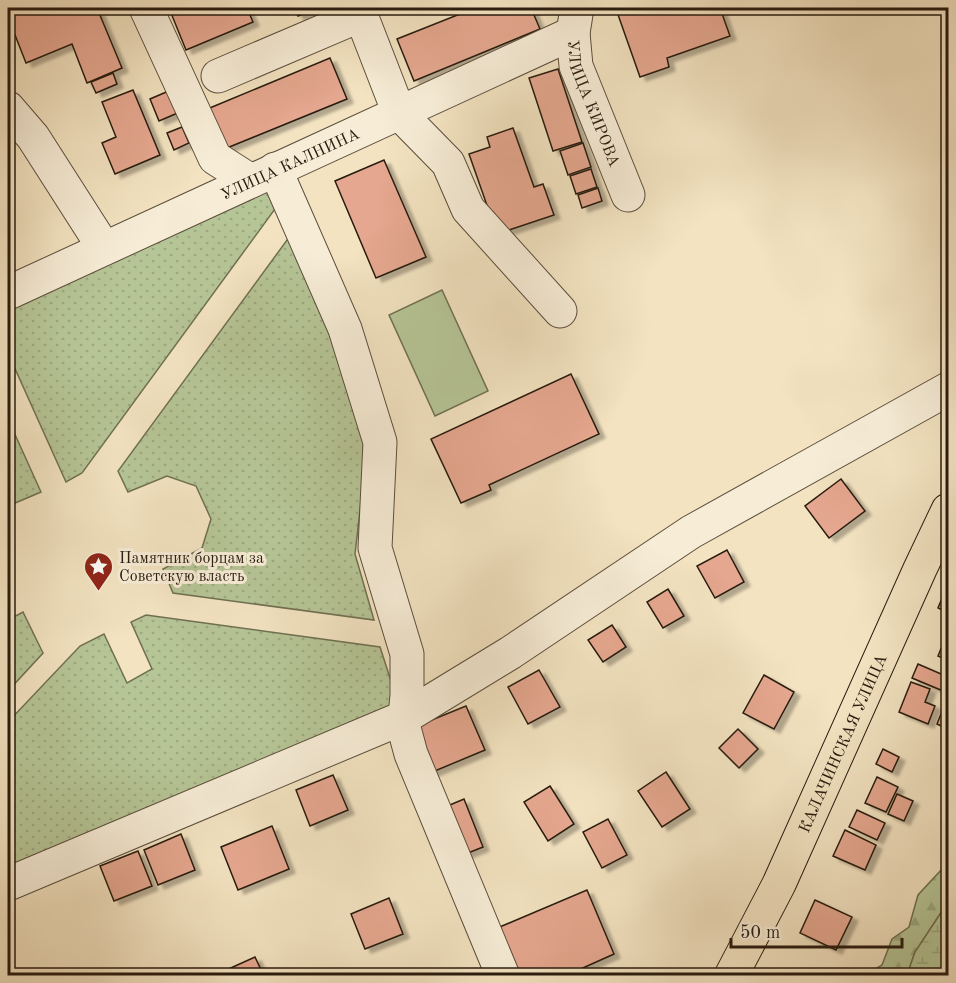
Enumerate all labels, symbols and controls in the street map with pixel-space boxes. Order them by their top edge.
street label: УЛИЦА КИРОВА [564,39,622,169]
street label: УЛИЦА КАЛНИНА [219,126,362,204]
place icon: Памятник борцам за Советскую власть [82,550,114,592]
place label: Памятник борцам за Советскую власть [119,551,264,585]
street label: КАЛАЧИНСКАЯ УЛИЦА [797,652,891,836]
scale bar [731,911,902,949]
text: 50 m [740,924,780,942]

